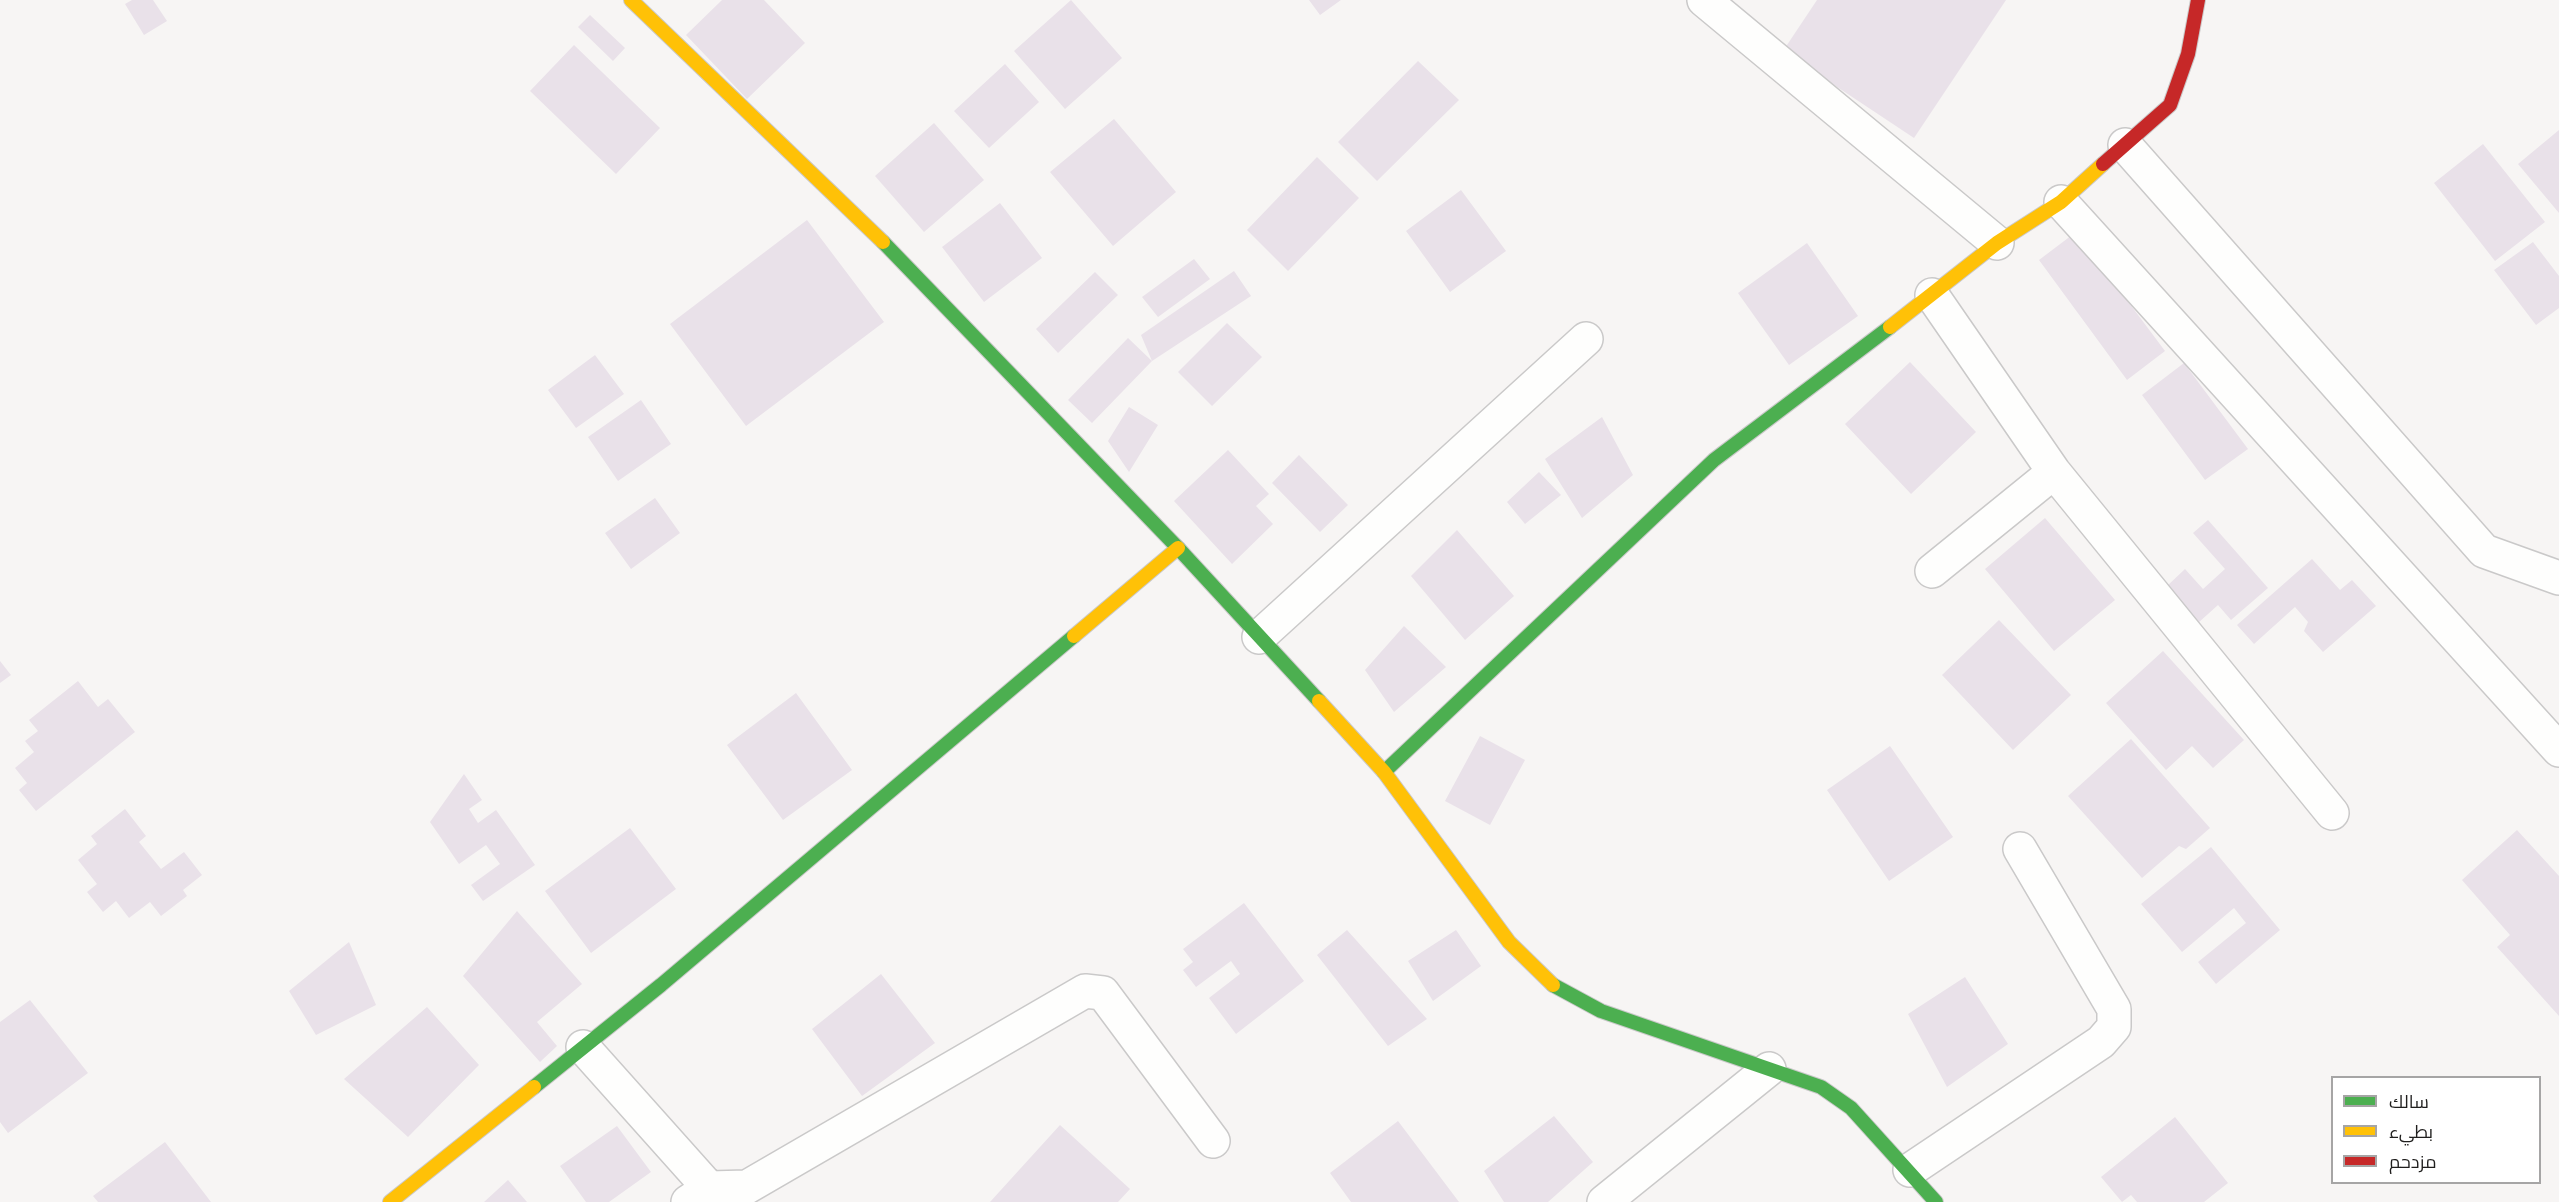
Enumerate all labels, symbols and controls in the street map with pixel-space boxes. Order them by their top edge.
legend [2331,1076,2541,1184]
text: سالك [2389,1091,2429,1113]
text: بطيء [2389,1121,2433,1143]
text: مزدحم [2389,1151,2437,1173]

